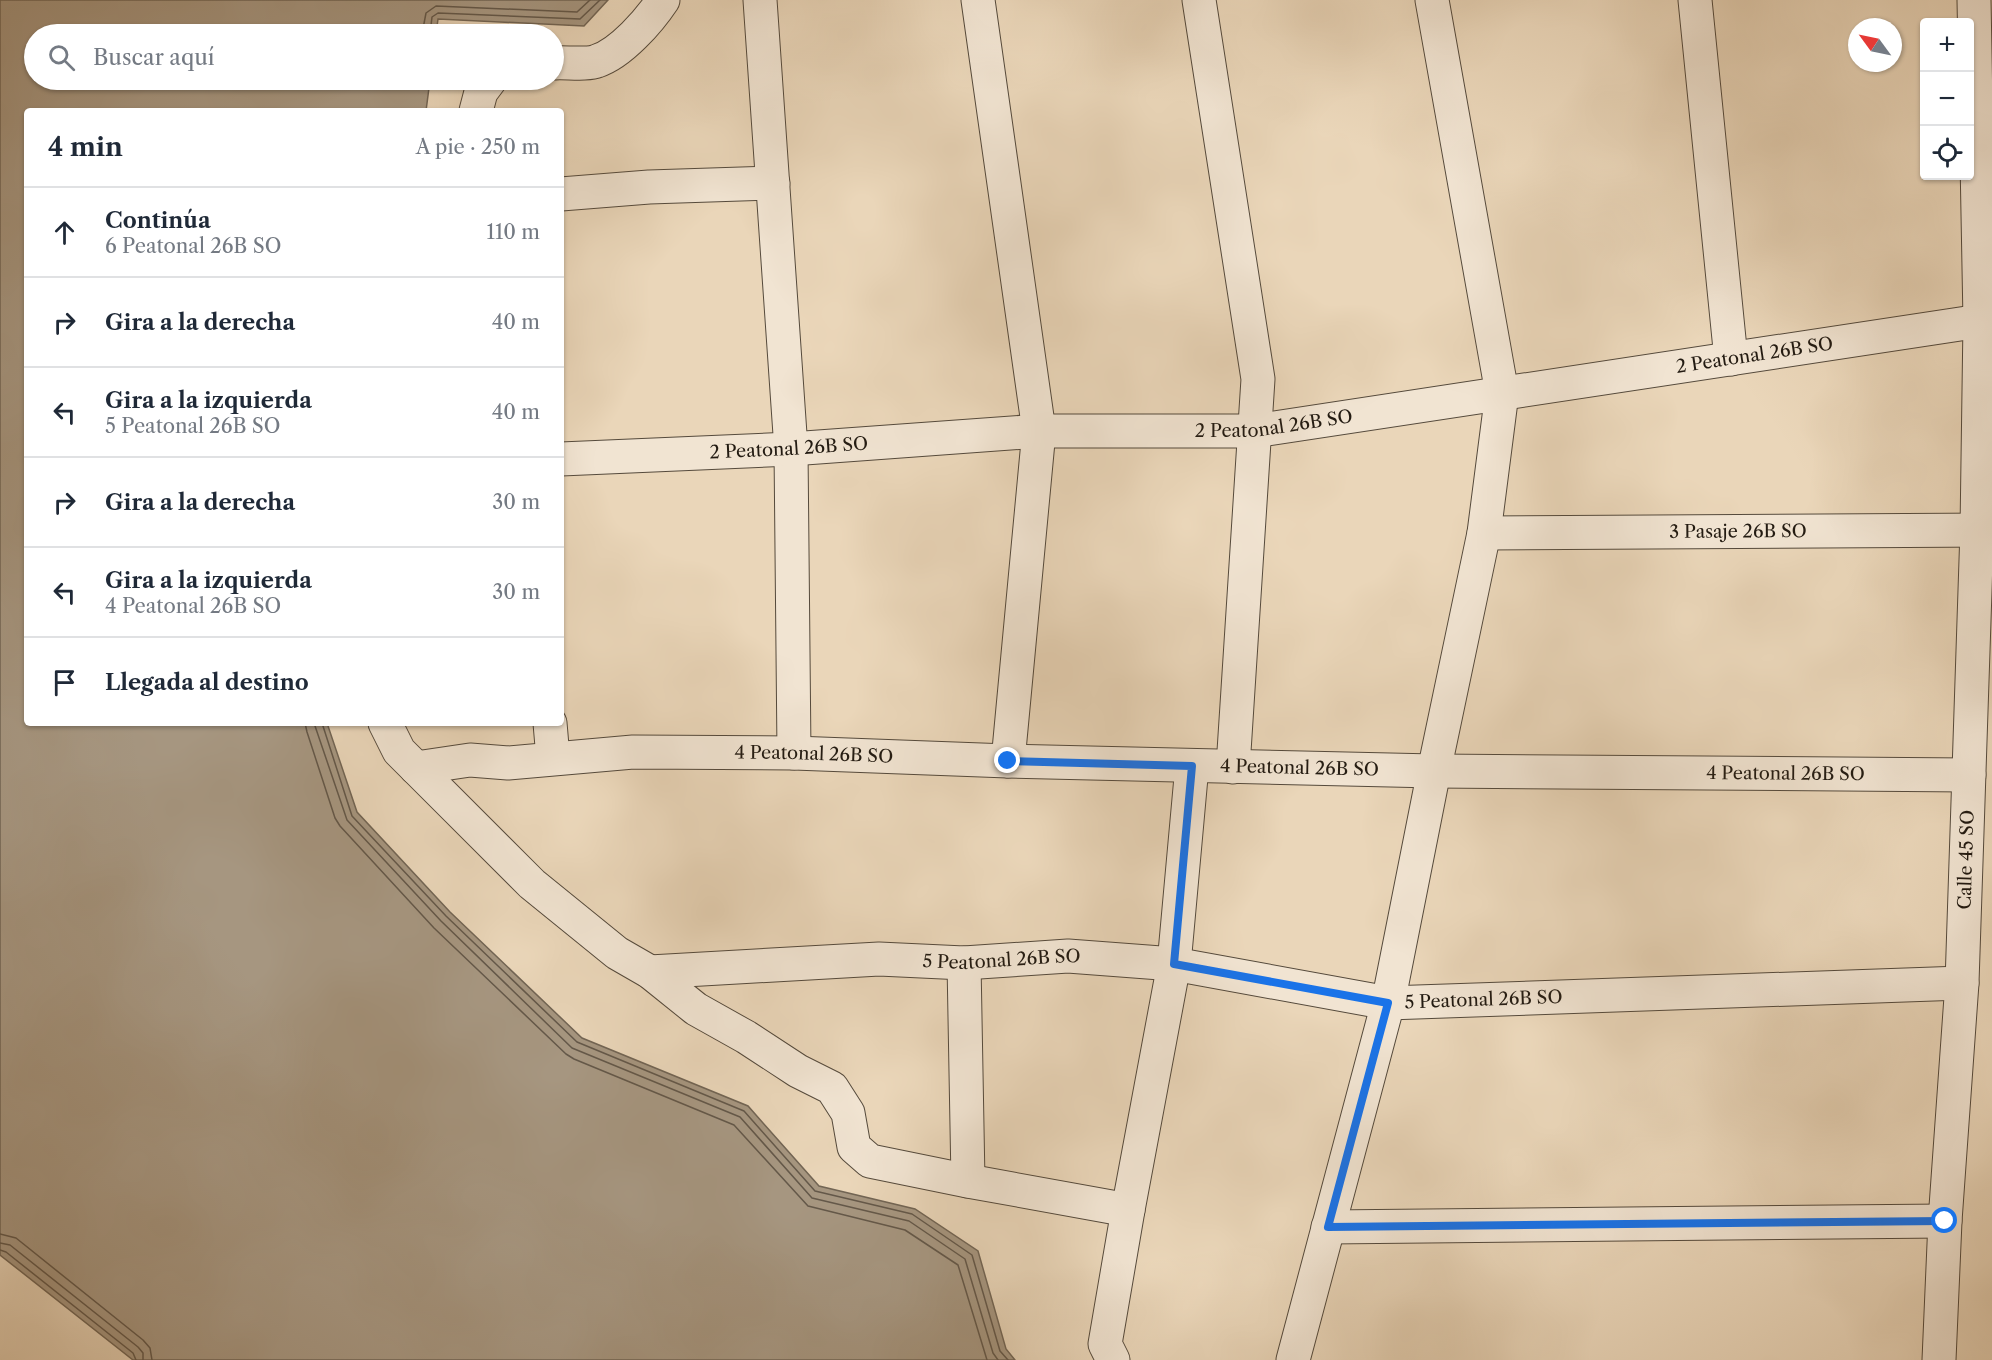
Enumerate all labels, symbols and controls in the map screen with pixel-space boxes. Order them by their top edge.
north arrow [1848,18,1902,72]
map controls [1920,18,1974,180]
button: + [1920,18,1974,72]
search box [24,24,564,90]
icon: search [45,41,78,74]
text: Buscar aquí [93,44,215,71]
button: − [1920,72,1974,126]
button: locate [1920,126,1974,180]
text: 4 min [48,131,123,163]
text: A pie · 250 m [416,135,540,159]
text: Continúa [105,207,211,234]
icon: ahead [48,216,81,249]
text: 110 m [487,220,540,244]
text: 6 Peatonal 26B SO [105,234,281,258]
icon: right [48,306,81,339]
text: Gira a la derecha [105,309,295,336]
text: 40 m [492,310,540,334]
street label: 2 Peatonal 26B SO [1674,332,1835,378]
text: Gira a la izquierda [105,387,312,414]
icon: left [48,396,81,429]
text: 40 m [492,400,540,424]
street label: 2 Peatonal 26B SO [1195,405,1354,442]
text: 5 Peatonal 26B SO [105,414,280,438]
street label: 2 Peatonal 26B SO [709,432,869,464]
icon: right [48,486,81,519]
text: Gira a la derecha [105,489,295,516]
text: 30 m [492,490,540,514]
street label: 3 Pasaje 26B SO [1669,520,1807,543]
text: Gira a la izquierda [105,567,312,594]
icon: left [48,576,81,609]
text: 30 m [492,580,540,604]
text: 4 Peatonal 26B SO [105,594,281,618]
icon: arrive [48,666,81,699]
text: Llegada al destino [105,669,309,696]
street label: 4 Peatonal 26B SO [734,742,894,768]
route end [994,747,1020,773]
street label: 4 Peatonal 26B SO [1220,755,1379,781]
street label: 4 Peatonal 26B SO [1706,762,1865,785]
street label: Calle 45 SO [1953,810,1979,910]
street label: 5 Peatonal 26B SO [922,945,1081,974]
street label: 5 Peatonal 26B SO [1404,986,1563,1013]
route start [1931,1207,1957,1233]

